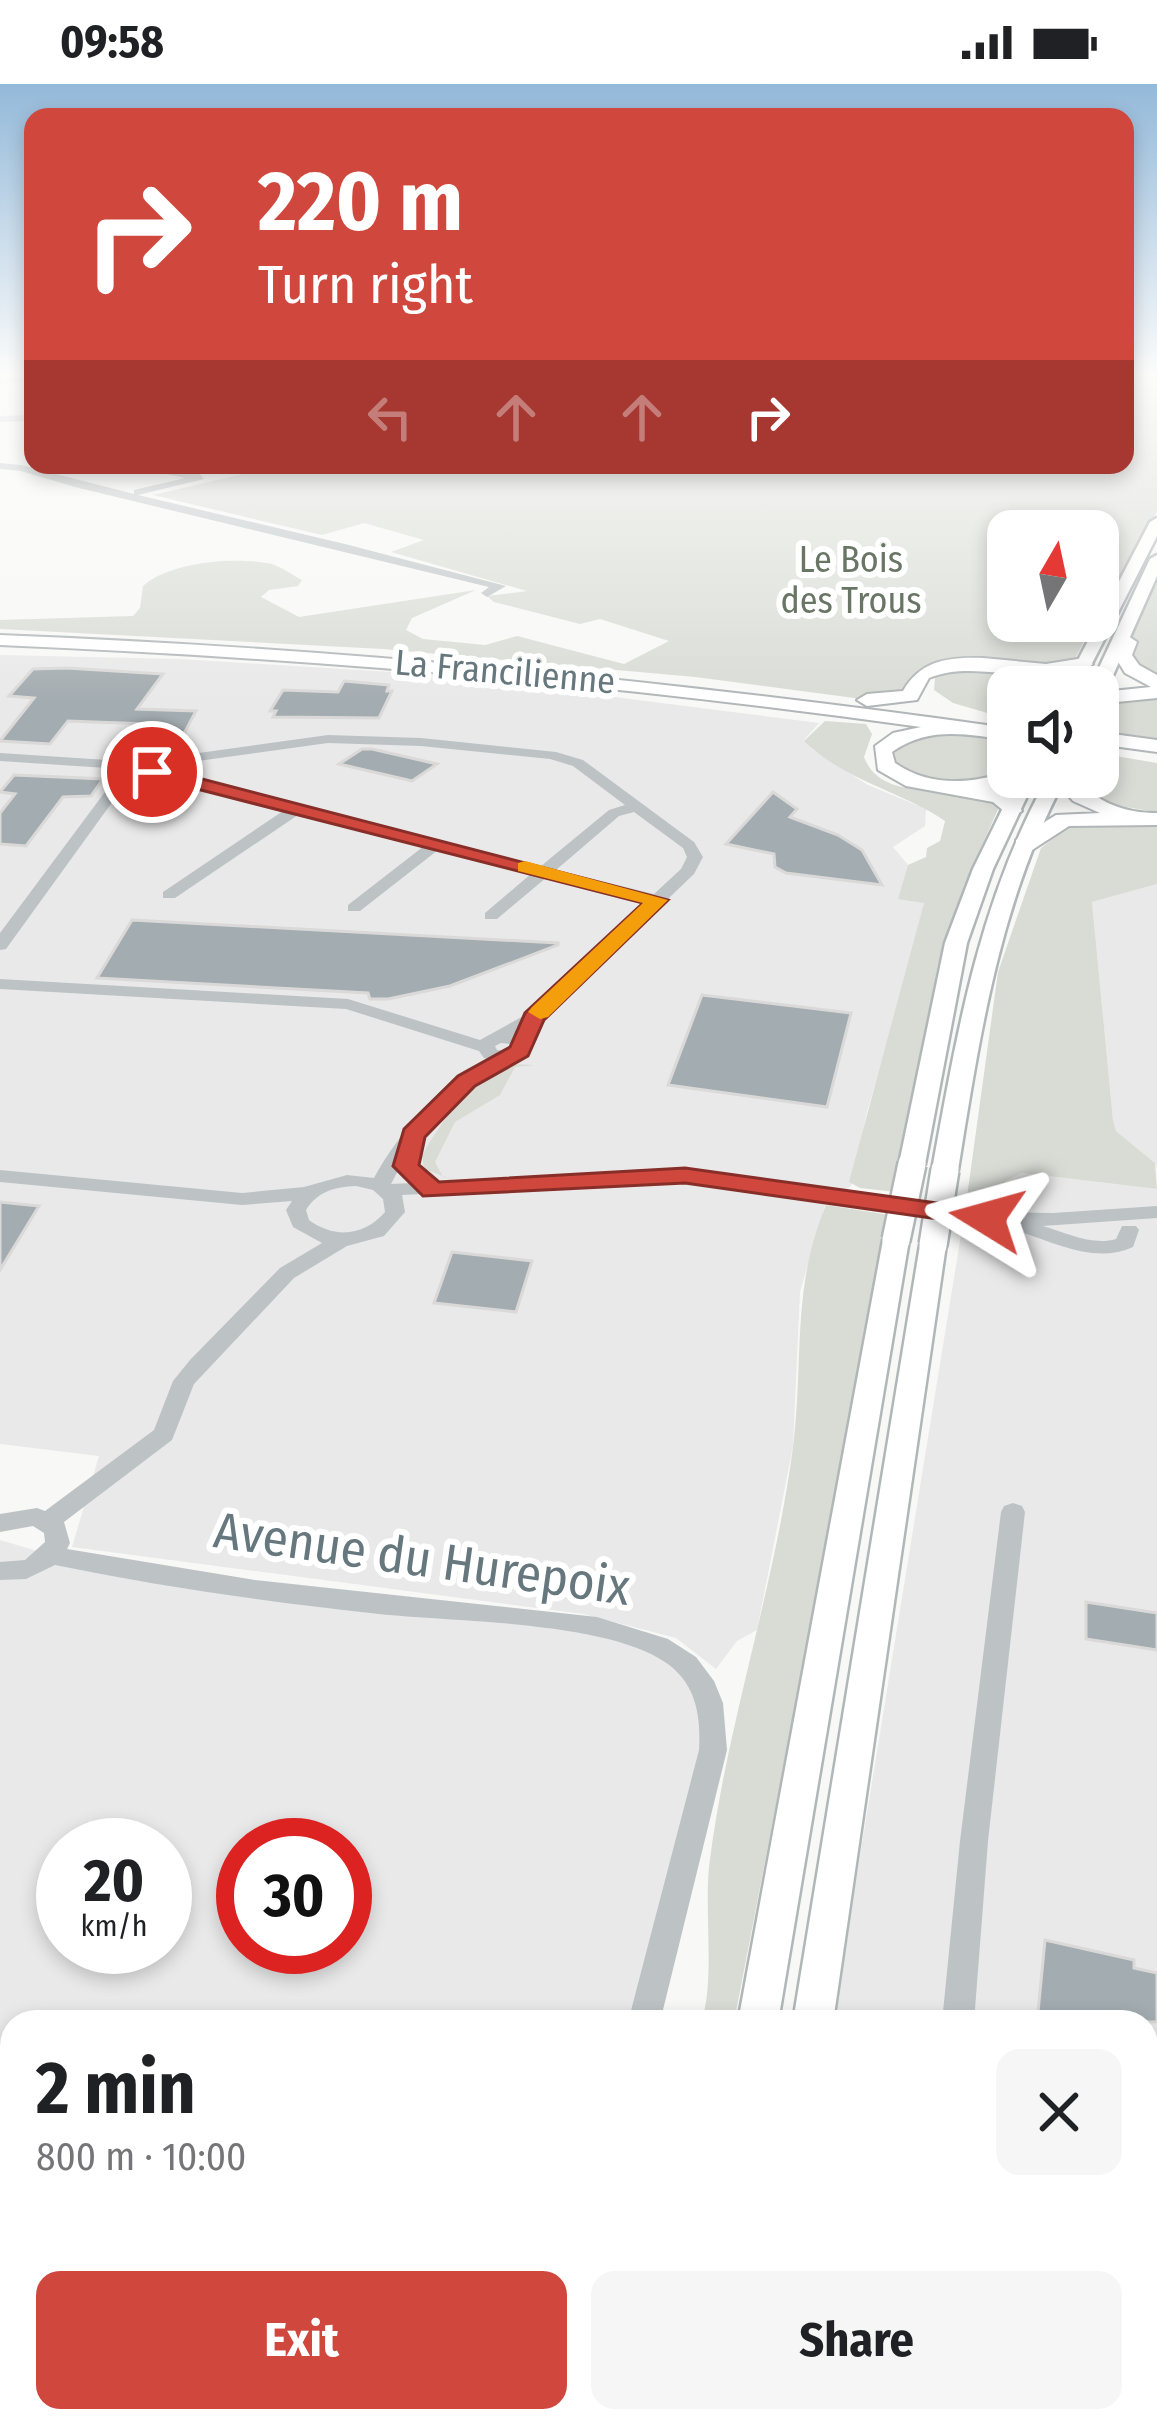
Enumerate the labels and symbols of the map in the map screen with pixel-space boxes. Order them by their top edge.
north arrow [987,510,1119,642]
park label: Le Bois des Trous [780,538,922,623]
street label: La Francilienne [393,640,617,704]
pin [101,721,203,823]
position arrow [924,1155,1050,1281]
street label: Avenue du Hurepoix [210,1499,635,1619]
speed limit sign: 30 [216,1818,372,1974]

